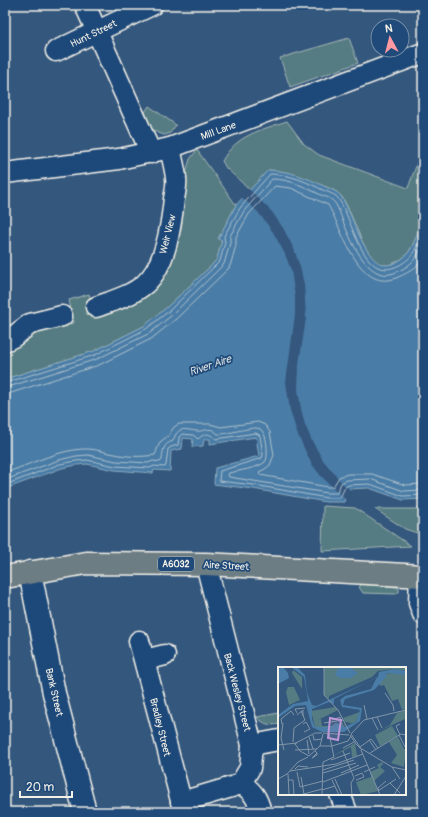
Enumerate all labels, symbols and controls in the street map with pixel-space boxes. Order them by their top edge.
street label: Hunt Street [68,17,120,50]
north arrow [370,18,410,58]
text: N [384,22,394,35]
street label: Mill Lane [199,119,238,143]
street label: Weir View [157,213,179,255]
water label: River Aire [187,352,234,379]
road number: A6032 [158,557,194,571]
street label: Aire Street [203,559,250,573]
street label: Back Wesley Street [221,652,254,734]
street label: Bank Street [43,667,66,718]
inset map [278,667,406,795]
street label: Bradley Street [147,697,173,759]
scale bar [20,773,72,799]
text: 20 m [26,780,55,795]

